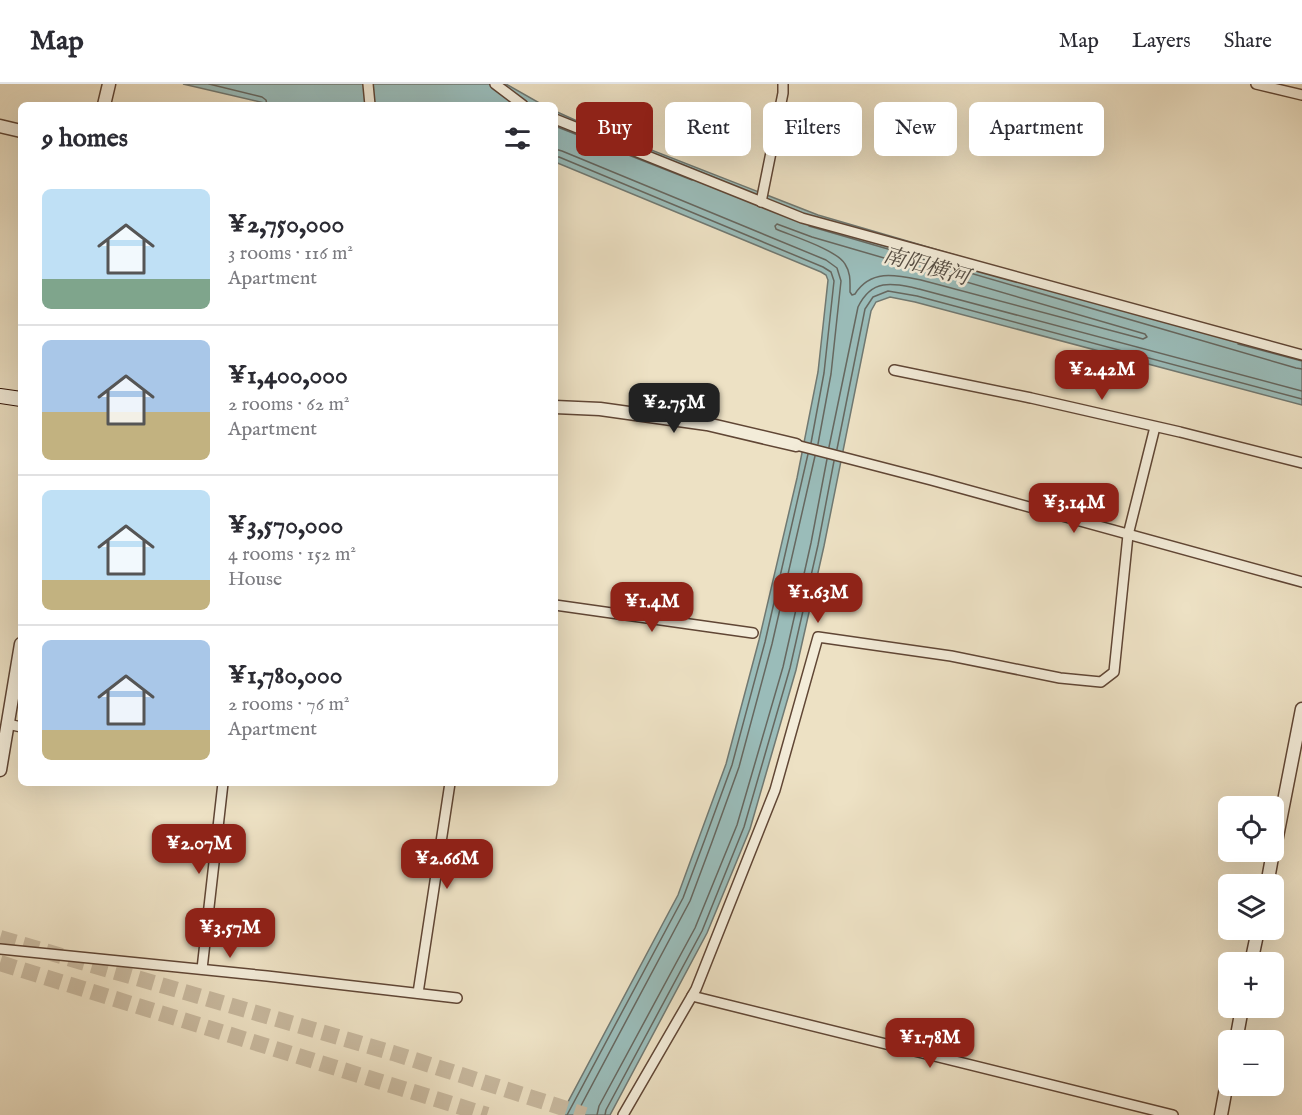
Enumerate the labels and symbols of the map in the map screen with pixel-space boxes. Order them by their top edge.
water label: 南阳横河 [880,241,976,294]
pin: ¥2.42M [1053,350,1151,401]
pin: ¥2.75M [625,383,723,434]
pin: ¥3.14M [1025,483,1123,534]
pin: ¥1.63M [769,573,867,624]
pin: ¥1.4M [610,582,694,633]
pin: ¥2.07M [150,824,248,875]
pin: ¥2.66M [398,839,496,890]
pin: ¥3.57M [181,908,279,959]
pin: ¥1.78M [881,1018,979,1069]

